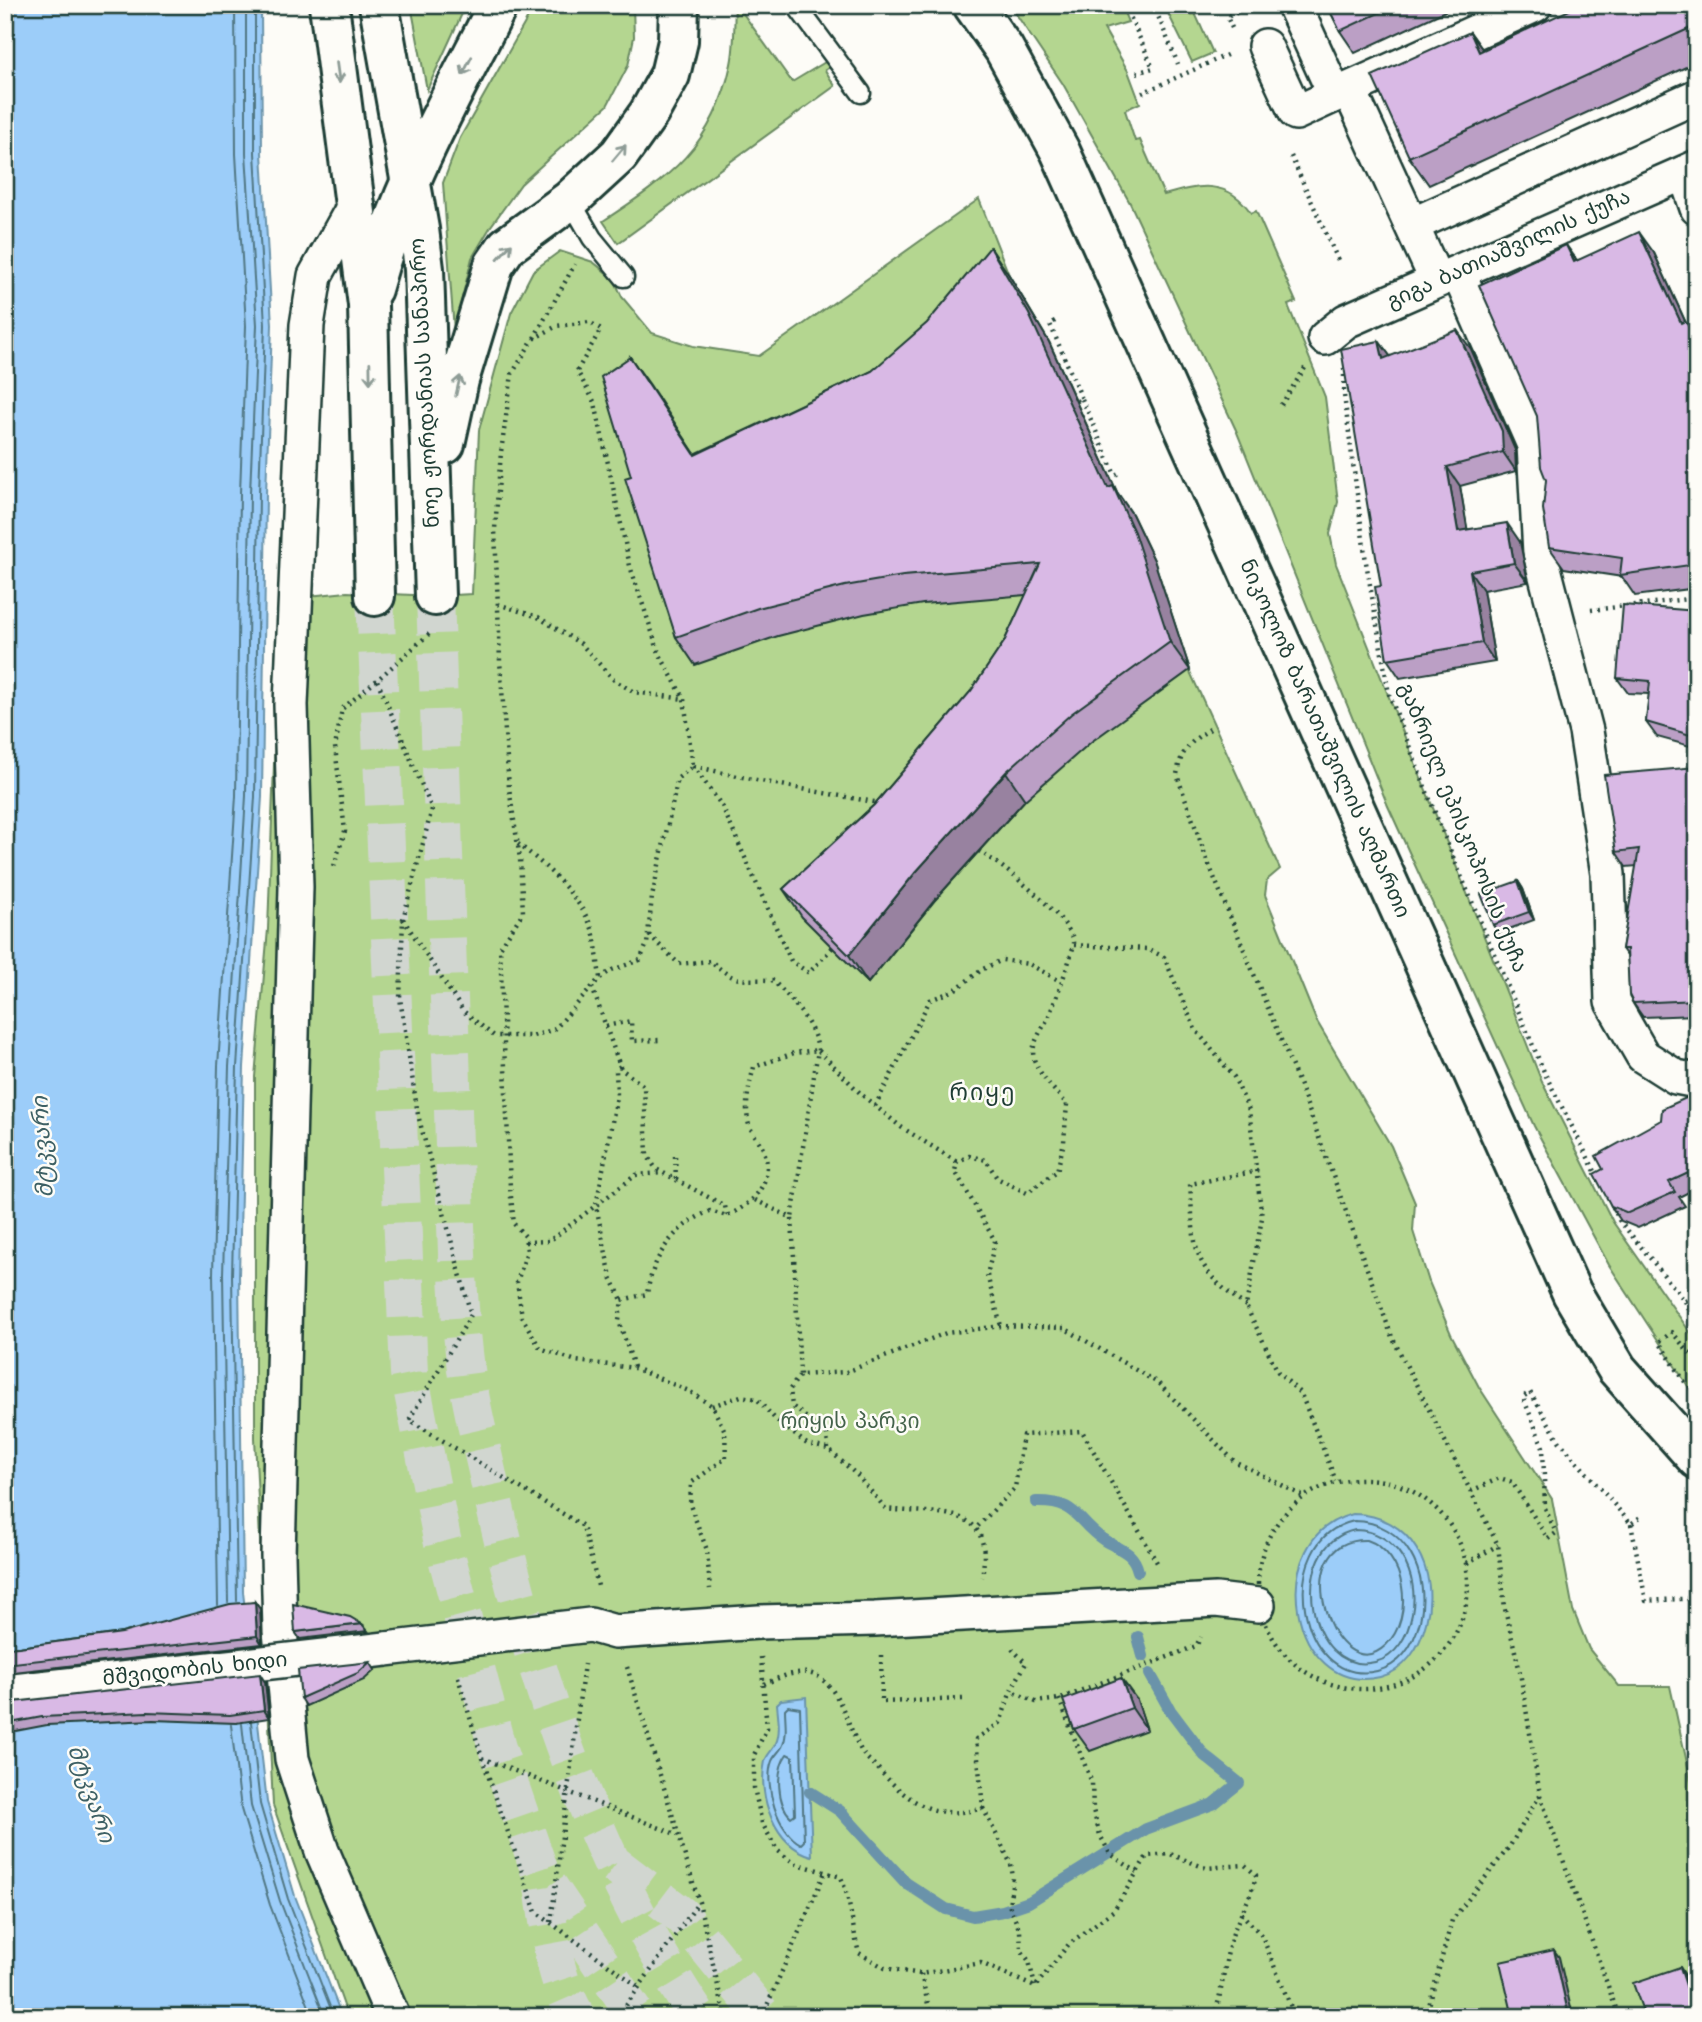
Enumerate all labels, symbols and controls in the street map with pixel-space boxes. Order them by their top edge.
one-way arrow [460,55,474,76]
one-way arrow [332,61,345,84]
one-way arrow [611,144,627,162]
street label: გიგა ბათიაშვილის ქუჩა [1382,181,1636,319]
street label: ნოე ჟორდანიას სანაპირო [402,237,450,529]
one-way arrow [497,242,513,260]
one-way arrow [363,362,377,385]
one-way arrow [451,375,465,398]
street label: ნიკოლოზ ბარათაშვილის აღმართი [1230,554,1418,924]
street label: გაბრიელ ეპისკოპოსის ქუჩა [1389,678,1535,978]
district label: რიყე [950,1076,1016,1112]
water label: მტკვარი [23,1095,65,1199]
park label: რიყის პარკი [781,1406,920,1439]
street label: მშვიდობის ხიდი [101,1644,289,1696]
water label: მტკვარი [56,1740,124,1849]

